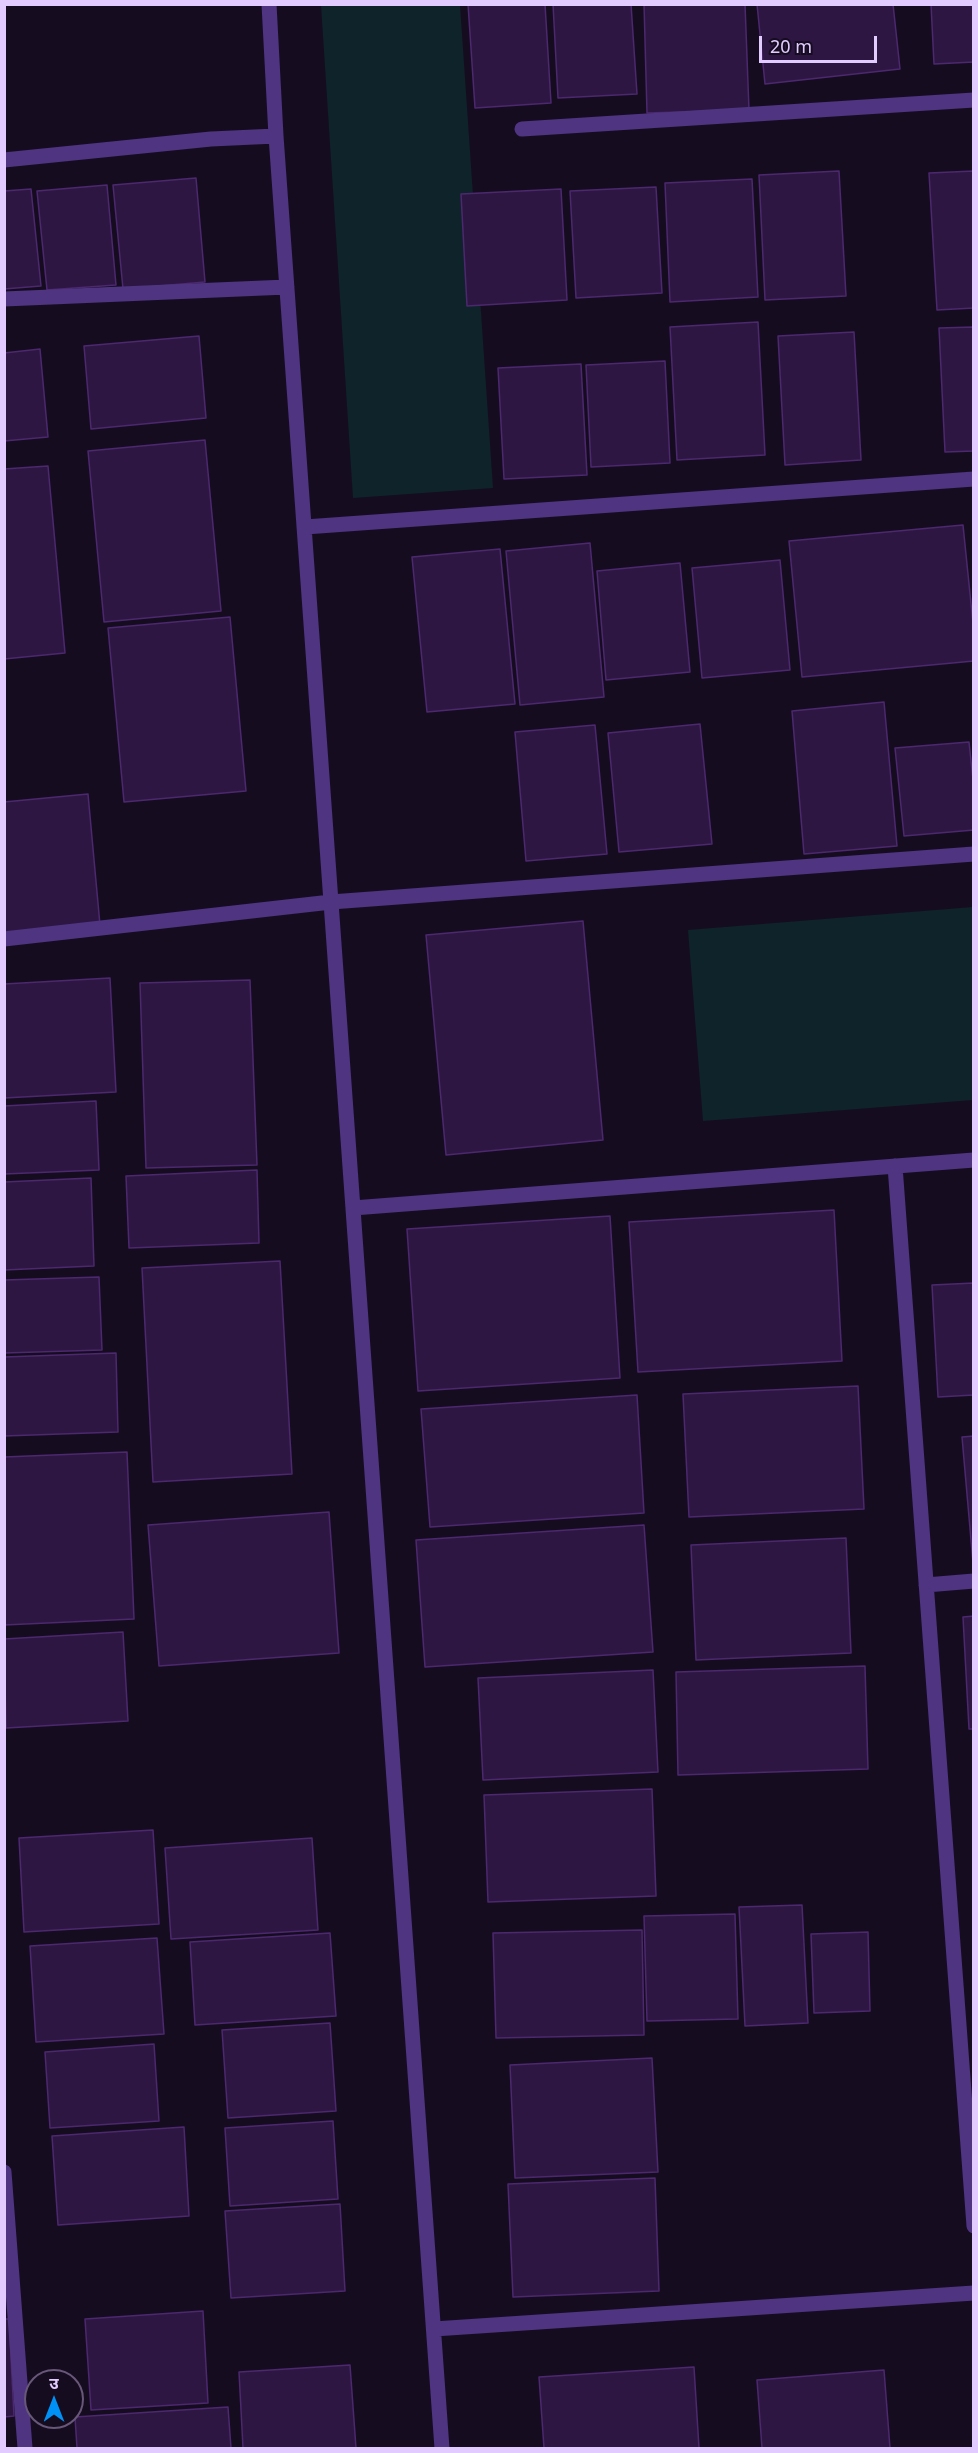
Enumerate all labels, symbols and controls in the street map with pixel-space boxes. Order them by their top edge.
scale bar [762,24,880,62]
text: 20 m [770,34,812,58]
north arrow [24,2369,84,2429]
text: उ [49,2372,59,2394]

